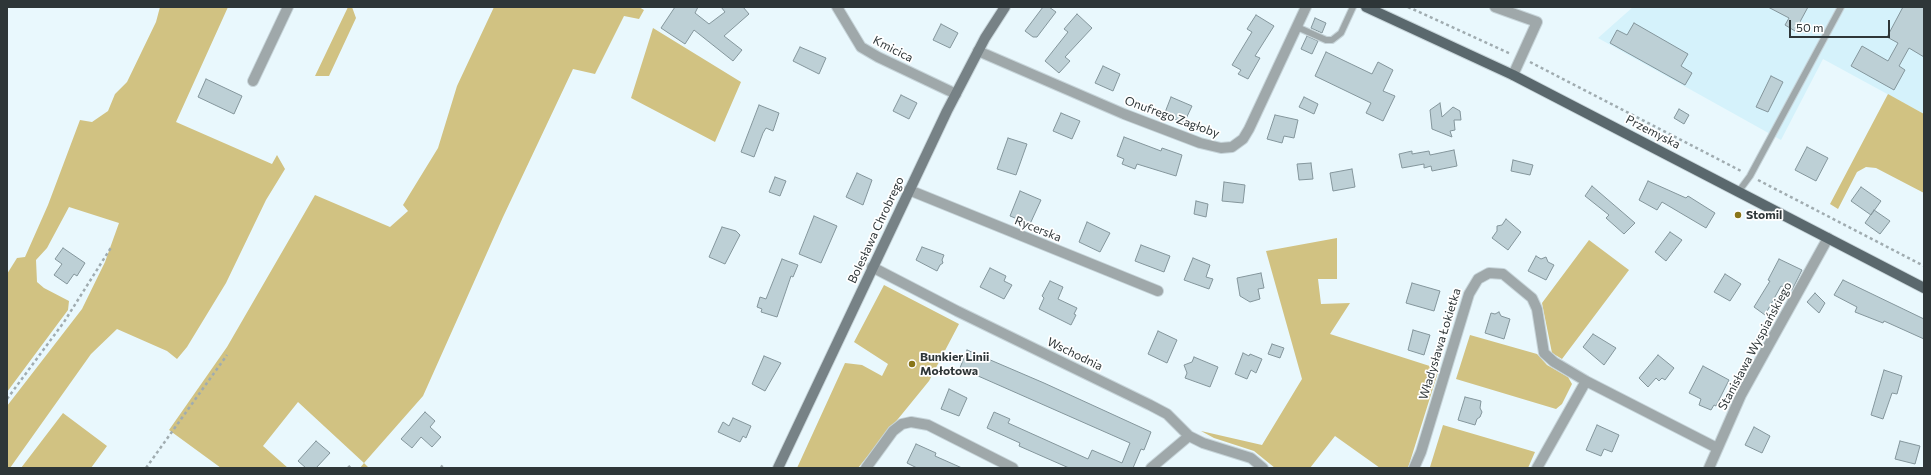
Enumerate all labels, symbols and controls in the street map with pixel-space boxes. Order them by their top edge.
scale bar [1791,12,1892,38]
text: 50 m [1796,20,1824,34]
street label: Kmicica [871,33,915,65]
street label: Onufrego Zagłoby [1123,93,1221,141]
street label: Przemyska [1623,112,1683,152]
street label: Bolesława Chrobrego [845,174,907,286]
place label: Stomil [1746,208,1782,222]
marker: Stomil [1733,210,1743,220]
street label: Rycerska [1013,213,1063,245]
street label: Stanisława Wyspiańskiego [1715,279,1795,413]
street label: Władysława Łokietka [1416,286,1464,402]
street label: Wschodnia [1045,334,1105,374]
place label: Bunkier Linii Mołotowa [920,350,989,378]
marker: Bunkier Linii Mołotowa [907,359,917,369]

